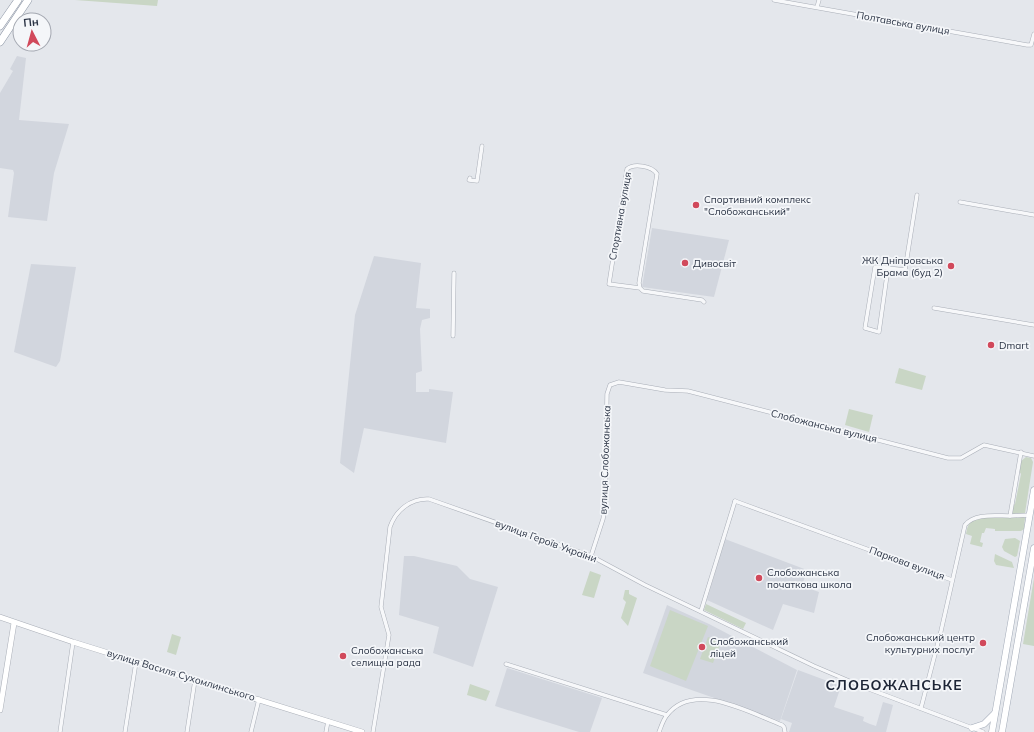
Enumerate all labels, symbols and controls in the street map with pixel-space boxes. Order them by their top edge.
street label: Полтавська вулиця [855,8,951,38]
north arrow [12,12,52,52]
text: Пн [23,14,39,30]
street label: Спортивна вулиця [606,171,634,261]
place label: Спортивний комплекс "Слобожанський" [704,193,811,218]
marker: Спортивний комплекс "Слобожанський" [691,200,701,210]
place label: ЖК Дніпровська Брама (буд 2) [862,254,943,279]
place label: Дивосвіт [693,257,736,270]
marker: Дивосвіт [680,258,690,268]
marker: ЖК Дніпровська Брама (буд 2) [946,261,956,271]
place label: Dmart [999,339,1029,352]
marker: Dmart [986,340,996,350]
street label: вулиця Слобожанська [597,405,613,515]
street label: Слобожанська вулиця [770,407,878,445]
street label: вулиця Героїв України [493,517,599,565]
street label: Паркова вулиця [867,543,947,583]
place label: Cлобожанська початкова школа [767,566,852,591]
marker: Cлобожанська початкова школа [754,573,764,583]
place label: Слобожанський центр культурних послуг [866,631,976,656]
place label: Слобожанський ліцей [710,635,788,660]
marker: Слобожанський центр культурних послуг [978,638,988,648]
marker: Слобожанський ліцей [697,642,707,652]
place label: Слобожанська селищна рада [351,644,423,669]
street label: вулиця Василя Сухомлинського [105,646,257,704]
marker: Слобожанська селищна рада [338,651,348,661]
district label: СЛОБОЖАНСЬКЕ [826,676,963,694]

